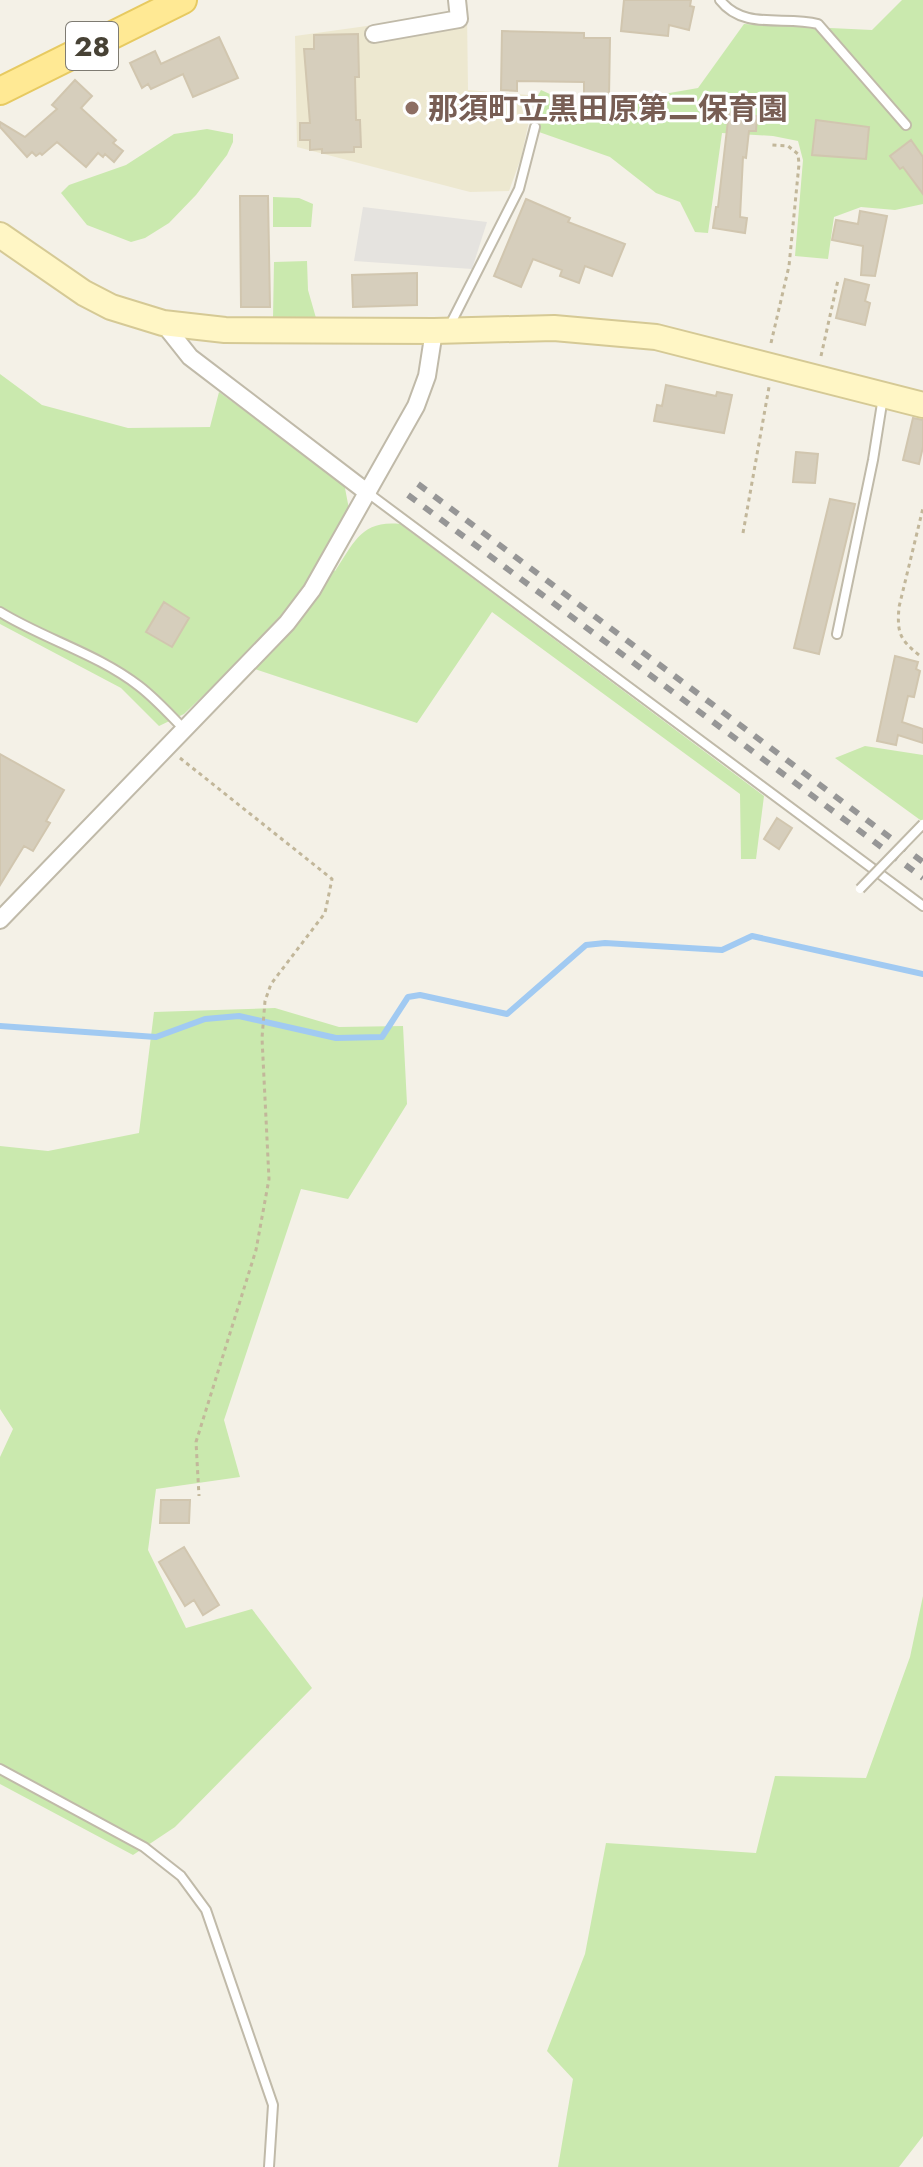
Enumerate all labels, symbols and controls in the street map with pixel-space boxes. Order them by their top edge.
road number: 28 [66,22,118,70]
place label: 那須町立黒田原第二保育園 [428,87,788,130]
marker: 那須町立黒田原第二保育園 [403,99,421,117]

